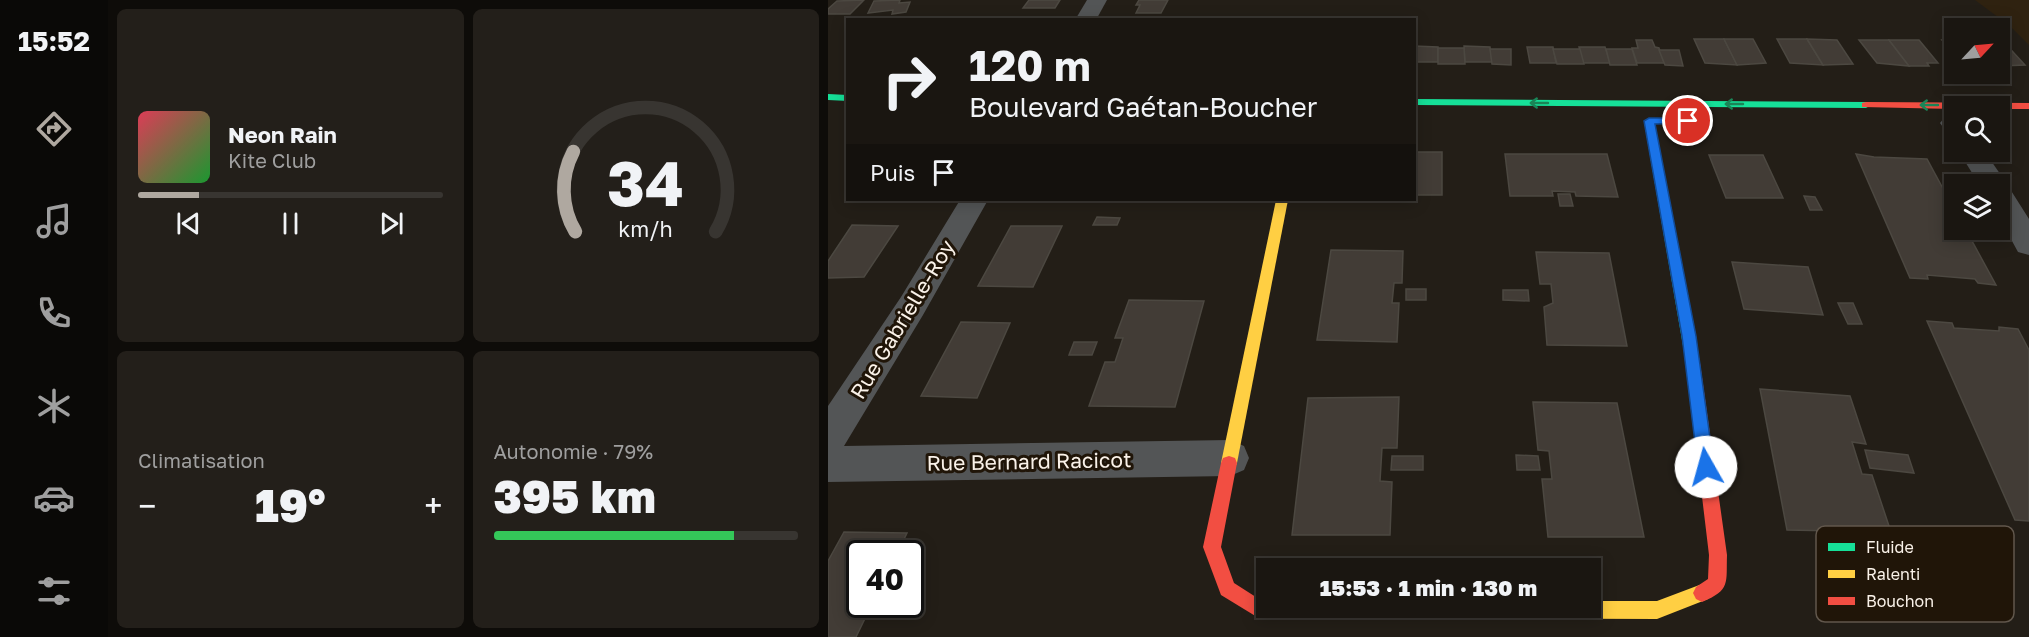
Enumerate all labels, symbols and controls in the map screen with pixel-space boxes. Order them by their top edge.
north arrow [1944,18,2010,84]
map controls [1944,18,2010,240]
text: 15:52 [18,25,90,57]
text: 120 m [969,40,1091,90]
icon: right [870,42,948,120]
text: Boulevard Gaétan-Boucher [969,91,1317,123]
pin [1662,95,1713,146]
button: search [1944,96,2010,162]
one-way arrow [1529,97,1549,109]
one-way arrow [1724,98,1744,110]
one-way arrow [1919,99,1939,111]
icon: arrive [1671,104,1704,137]
icon: directions [33,108,75,150]
text: Neon Rain [228,121,337,148]
text: 34 [607,146,684,221]
text: Kite Club [228,148,316,172]
icon: arrive [927,156,960,189]
text: Puis [870,159,915,186]
button: layers [1944,174,2010,240]
icon: music [33,200,75,242]
icon: previous [172,207,205,240]
icon: pause [274,207,307,240]
icon: next [375,207,408,240]
text: km/h [618,217,673,243]
street label: Rue Gabrielle-Roy [844,235,960,403]
icon: phone [33,292,75,334]
icon: climate [33,385,75,427]
position arrow [1674,435,1738,499]
text: Autonomie · 79% [494,439,653,463]
street label: Rue Bernard Racicot [926,446,1132,476]
text: Climatisation [138,448,265,472]
text: 395 km [494,469,656,523]
icon: car [33,477,75,519]
text: 19° [255,478,326,532]
text: − [138,486,156,525]
text: + [424,486,443,525]
legend [1816,526,2014,622]
text: Fluide [1866,537,1914,557]
speed limit sign: 40 [846,540,924,618]
text: Ralenti [1866,564,1920,584]
icon: filters [33,570,75,612]
text: 15:53 · 1 min · 130 m [1320,574,1537,601]
text: Bouchon [1866,591,1934,611]

